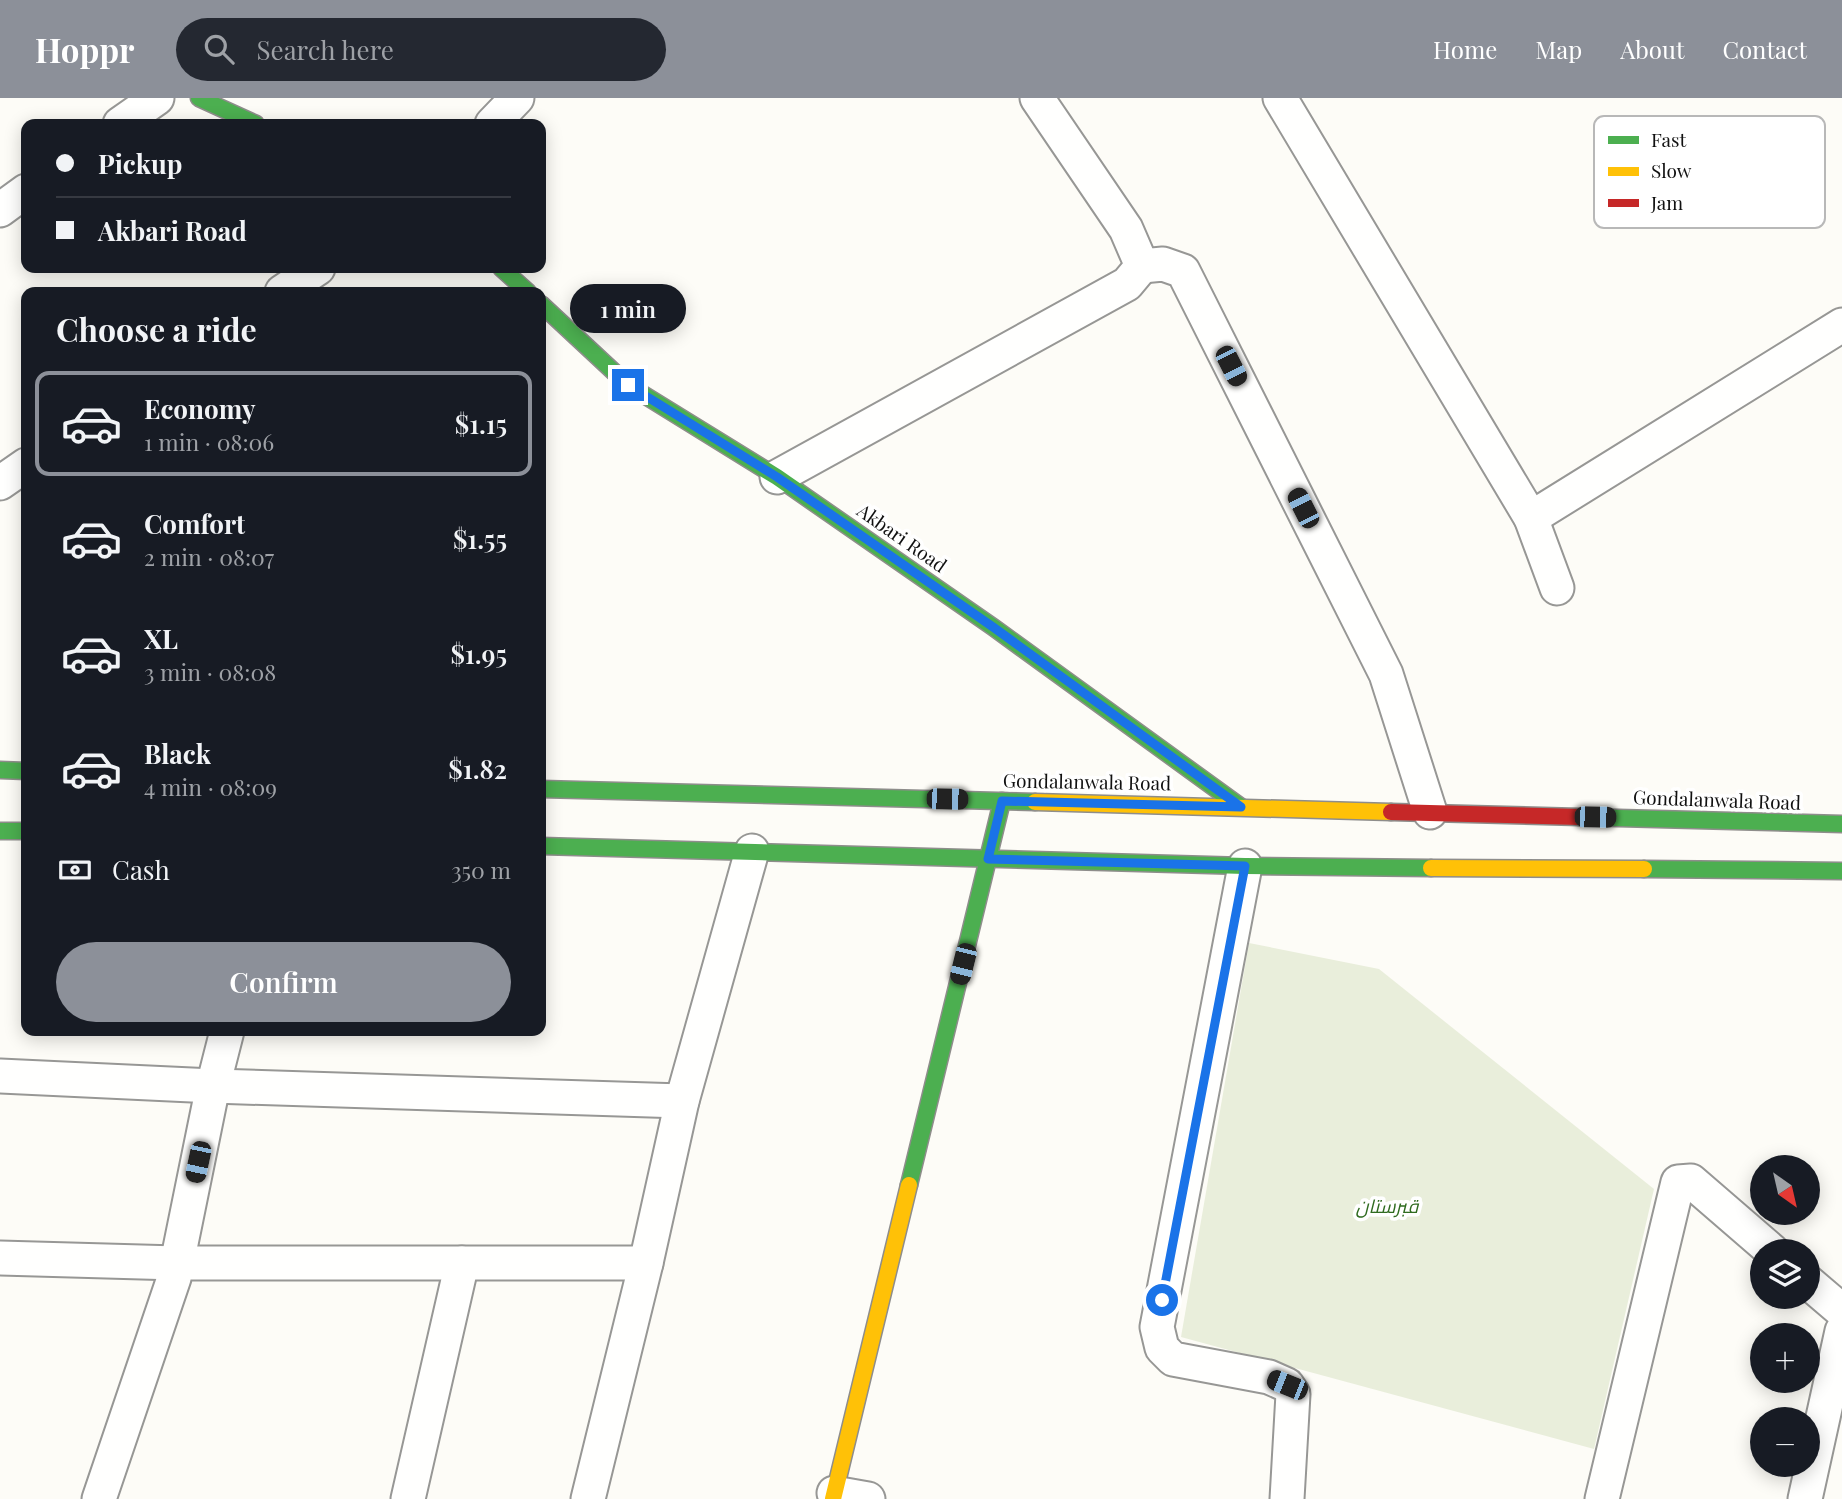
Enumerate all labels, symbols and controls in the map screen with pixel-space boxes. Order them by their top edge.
search box [176,18,666,81]
text: Hoppr [35,27,134,71]
icon: search [200,30,238,68]
text: Search here [256,32,394,67]
text: Home [1433,33,1497,65]
text: Map [1535,33,1582,65]
text: About [1620,33,1684,65]
text: Contact [1722,33,1807,65]
legend [1594,116,1825,228]
text: Fast [1651,126,1687,152]
text: Pickup [98,146,182,181]
text: Slow [1651,157,1692,183]
text: Jam [1650,189,1683,215]
text: Akbari Road [98,213,247,248]
callout: 1 min [570,284,686,332]
text: 1 min [600,293,656,324]
text: Choose a ride [56,307,257,350]
car [1213,343,1250,389]
route end [612,369,644,401]
text: Economy [144,391,255,426]
icon: car [60,392,123,455]
text: $1.15 [455,406,507,441]
text: 1 min · 08:06 [144,426,274,457]
car [1285,485,1322,531]
street label: Akbari Road [852,496,953,578]
text: Comfort [144,506,245,541]
icon: car [60,507,123,570]
text: $1.55 [453,521,507,556]
text: 2 min · 08:07 [144,541,274,572]
text: XL [144,621,178,656]
icon: car [60,622,123,685]
text: $1.95 [450,636,507,671]
text: 3 min · 08:08 [144,656,276,687]
text: Black [144,736,211,771]
icon: car [60,737,123,800]
text: $1.82 [448,751,507,786]
street label: Gondalanwala Road [1003,767,1171,795]
text: 4 min · 08:09 [144,771,277,802]
street label: Gondalanwala Road [1632,783,1802,815]
car [926,788,969,810]
car [1574,806,1617,828]
icon: cash [56,851,94,889]
text: Cash [112,852,170,887]
text: 350 m [451,854,511,885]
car [948,941,979,987]
button: Confirm [56,942,511,1022]
car [184,1139,213,1185]
north arrow [1750,1155,1820,1225]
map controls [1750,1155,1820,1477]
park label: قبرستان [1356,1192,1420,1218]
button: layers [1750,1239,1820,1309]
route start [1146,1284,1178,1316]
button: + [1750,1323,1820,1393]
car [1264,1367,1311,1403]
button: − [1750,1407,1820,1477]

